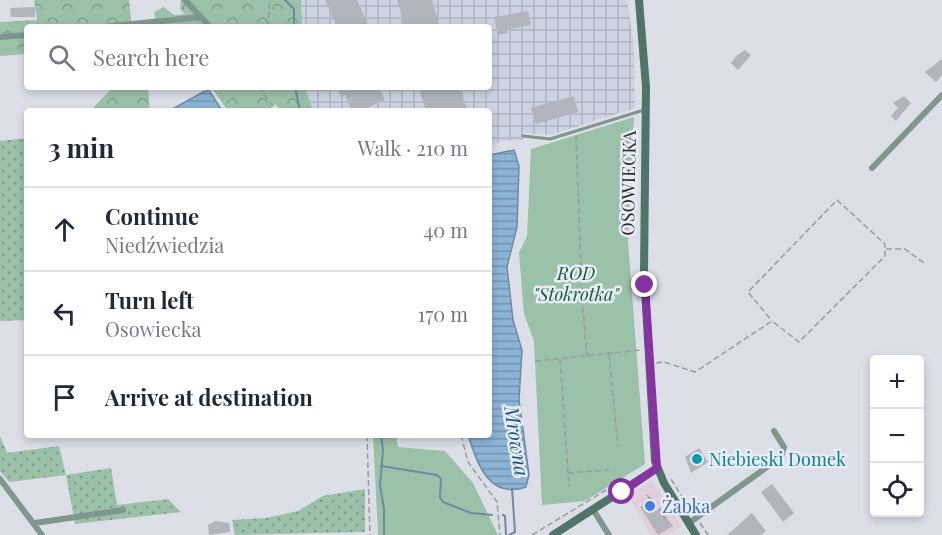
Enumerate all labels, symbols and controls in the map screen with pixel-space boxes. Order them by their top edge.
search box [24,24,492,90]
icon: search [45,41,78,74]
text: Search here [93,42,209,72]
text: 3 min [48,130,114,165]
street label: OSOWIECKA [615,130,641,236]
text: Walk · 210 m [358,134,468,161]
text: Continue [105,201,199,231]
icon: ahead [48,213,81,246]
text: 40 m [423,216,468,243]
text: Niedźwiedzia [105,231,224,258]
park label: ROD "Stokrotka" [533,261,620,306]
route end [631,271,657,297]
text: Turn left [105,285,194,315]
icon: left [48,297,81,330]
text: 170 m [418,300,468,327]
text: Osowiecka [105,315,201,342]
map controls [870,355,924,517]
button: + [870,355,924,409]
icon: arrive [48,381,81,414]
text: Arrive at destination [105,382,313,412]
water label: Mrowna [499,403,537,478]
button: − [870,409,924,463]
place label: Niebieski Domek [709,447,846,471]
marker: Niebieski Domek [690,452,704,466]
button: locate [870,463,924,517]
route start [608,478,634,504]
place label: Żabka [662,494,710,518]
marker: Żabka [643,499,657,513]

